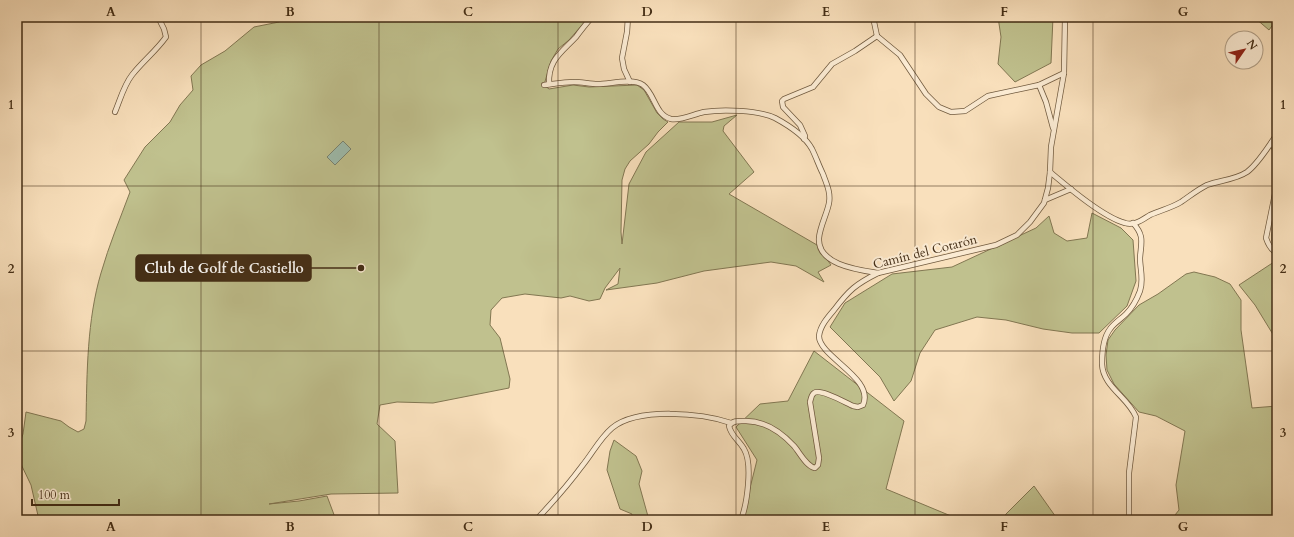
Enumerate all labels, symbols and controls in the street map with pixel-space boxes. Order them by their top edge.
text: A [106,3,116,21]
text: B [285,3,295,21]
text: C [463,3,473,21]
text: D [641,3,653,21]
text: E [822,3,830,21]
text: F [1000,3,1008,21]
text: G [1178,3,1189,21]
north arrow [1224,30,1264,70]
text: N [1243,37,1261,53]
text: 1 [8,96,14,114]
text: 1 [1280,96,1286,114]
street label: Camín del Cotarón [871,230,979,274]
callout: Club de Golf de Castiello [136,255,311,281]
text: Club de Golf de Castiello [144,259,304,278]
text: 2 [8,260,15,278]
text: 2 [1280,260,1287,278]
text: 3 [8,424,15,442]
text: 3 [1280,424,1287,442]
scale bar [32,481,119,507]
text: 100 m [38,487,71,503]
text: A [106,518,116,536]
text: B [285,518,295,536]
text: C [463,518,473,536]
text: D [641,518,653,536]
text: E [822,518,830,536]
text: F [1000,518,1008,536]
text: G [1178,518,1189,536]

